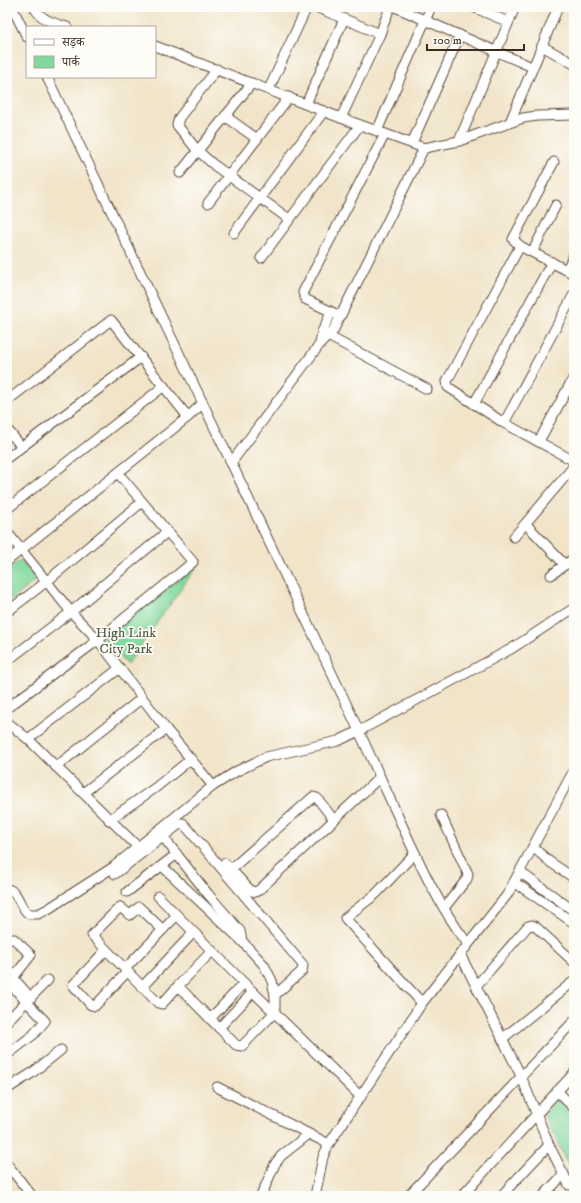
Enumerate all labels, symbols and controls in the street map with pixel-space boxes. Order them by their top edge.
legend [26,26,156,78]
scale bar [427,26,524,52]
text: 100 m [433,33,462,48]
text: सड़क [61,35,86,50]
text: पार्क [61,55,81,70]
park label: High Link City Park [96,624,156,658]

